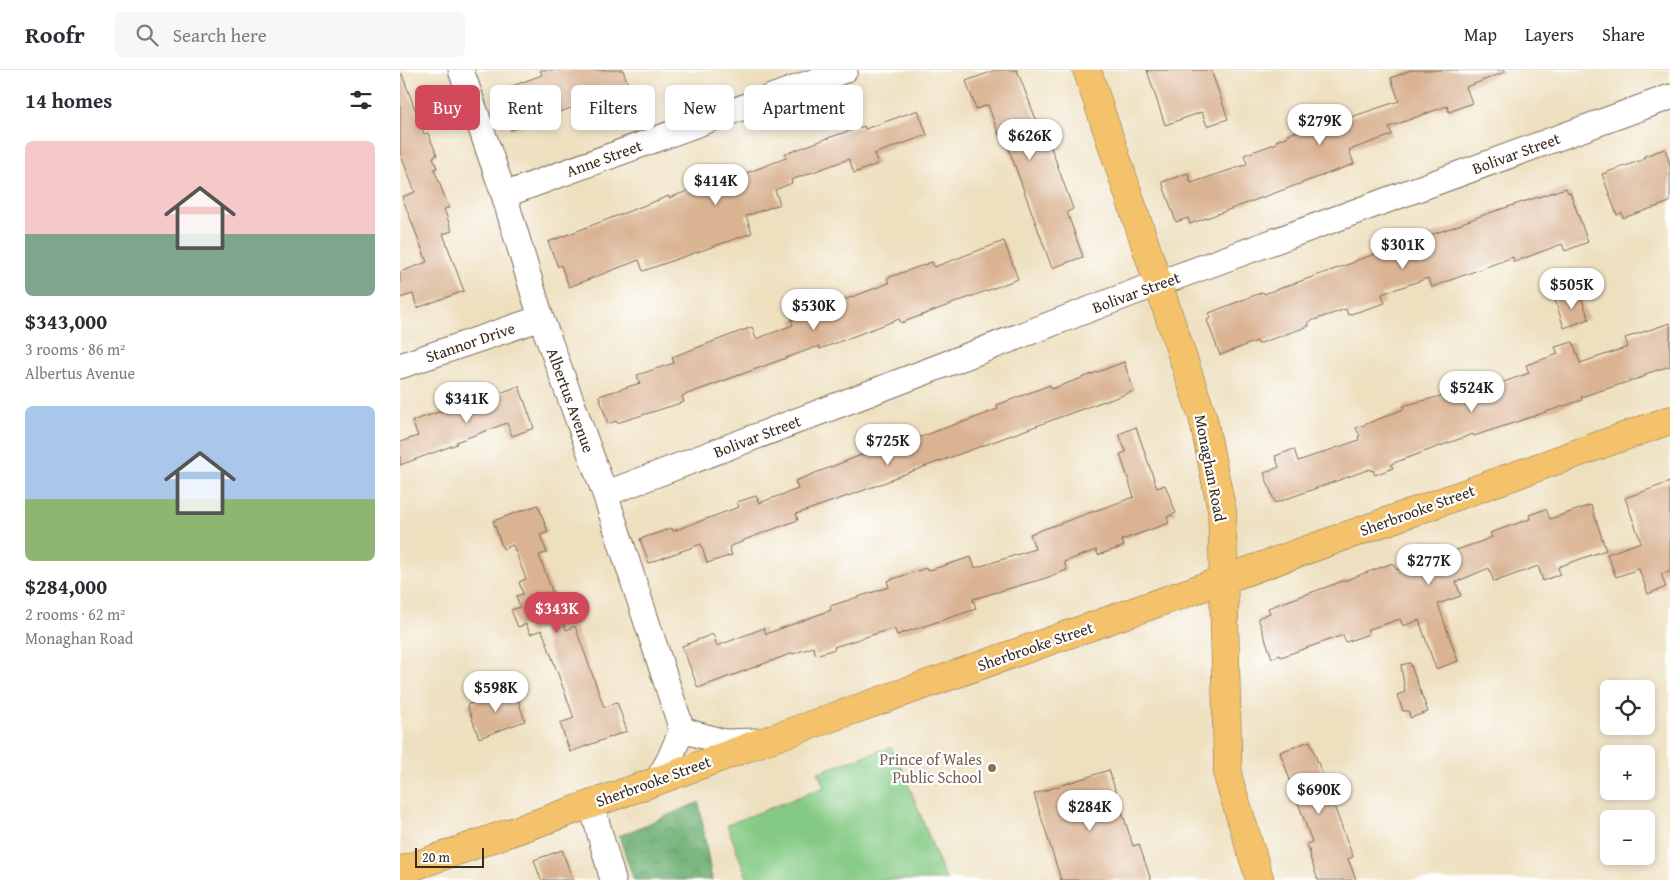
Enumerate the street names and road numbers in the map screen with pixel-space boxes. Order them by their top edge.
street label: Bolivar Street [1469,126,1564,180]
street label: Anne Street [563,133,646,183]
street label: Bolivar Street [1089,265,1184,319]
street label: Stannor Drive [422,315,518,369]
street label: Albertus Avenue [541,344,601,456]
street label: Bolivar Street [710,408,805,464]
street label: Monaghan Road [1189,413,1233,524]
street label: Sherbrooke Street [1356,478,1478,542]
street label: Sherbrooke Street [974,615,1097,677]
street label: Sherbrooke Street [592,749,714,813]

